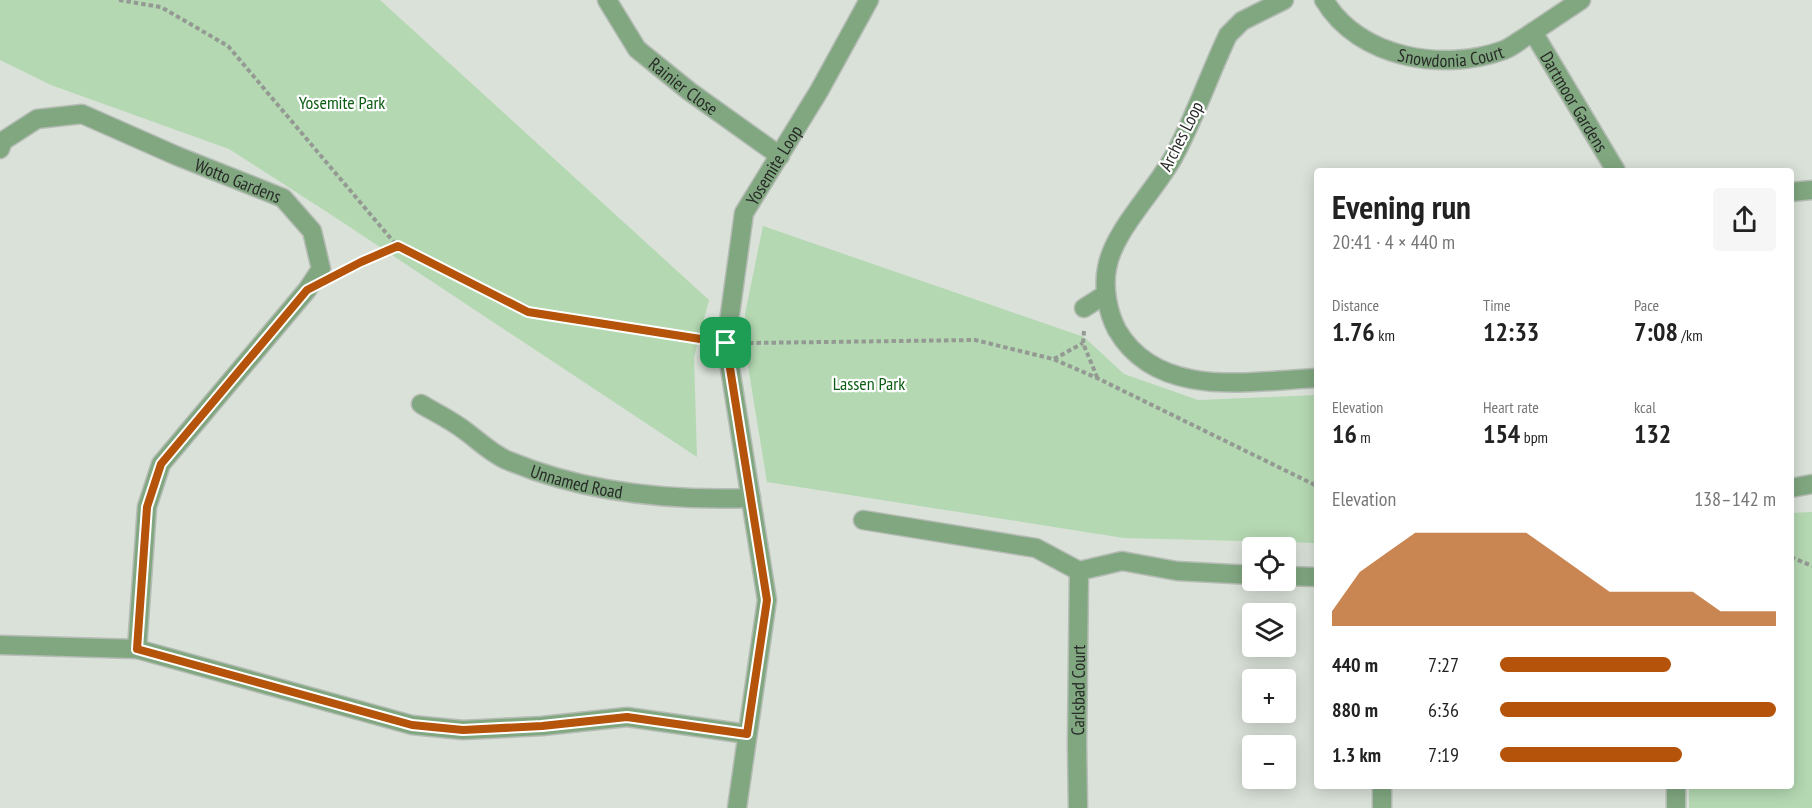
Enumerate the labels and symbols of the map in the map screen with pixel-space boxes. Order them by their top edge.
street label: Snowdonia Court [1396,40,1506,72]
street label: Dartmoor Gardens [1536,47,1613,156]
street label: Rainier Close [644,52,723,120]
park label: Yosemite Park [299,91,385,114]
street label: Arches Loop [1154,97,1208,175]
street label: Yosemite Loop [740,120,807,209]
street label: Wotto Gardens [192,153,285,208]
pin [700,317,751,368]
park label: Lassen Park [833,372,905,395]
street label: Unnamed Road [528,459,624,503]
street label: Carlsbad Court [1066,644,1090,736]

